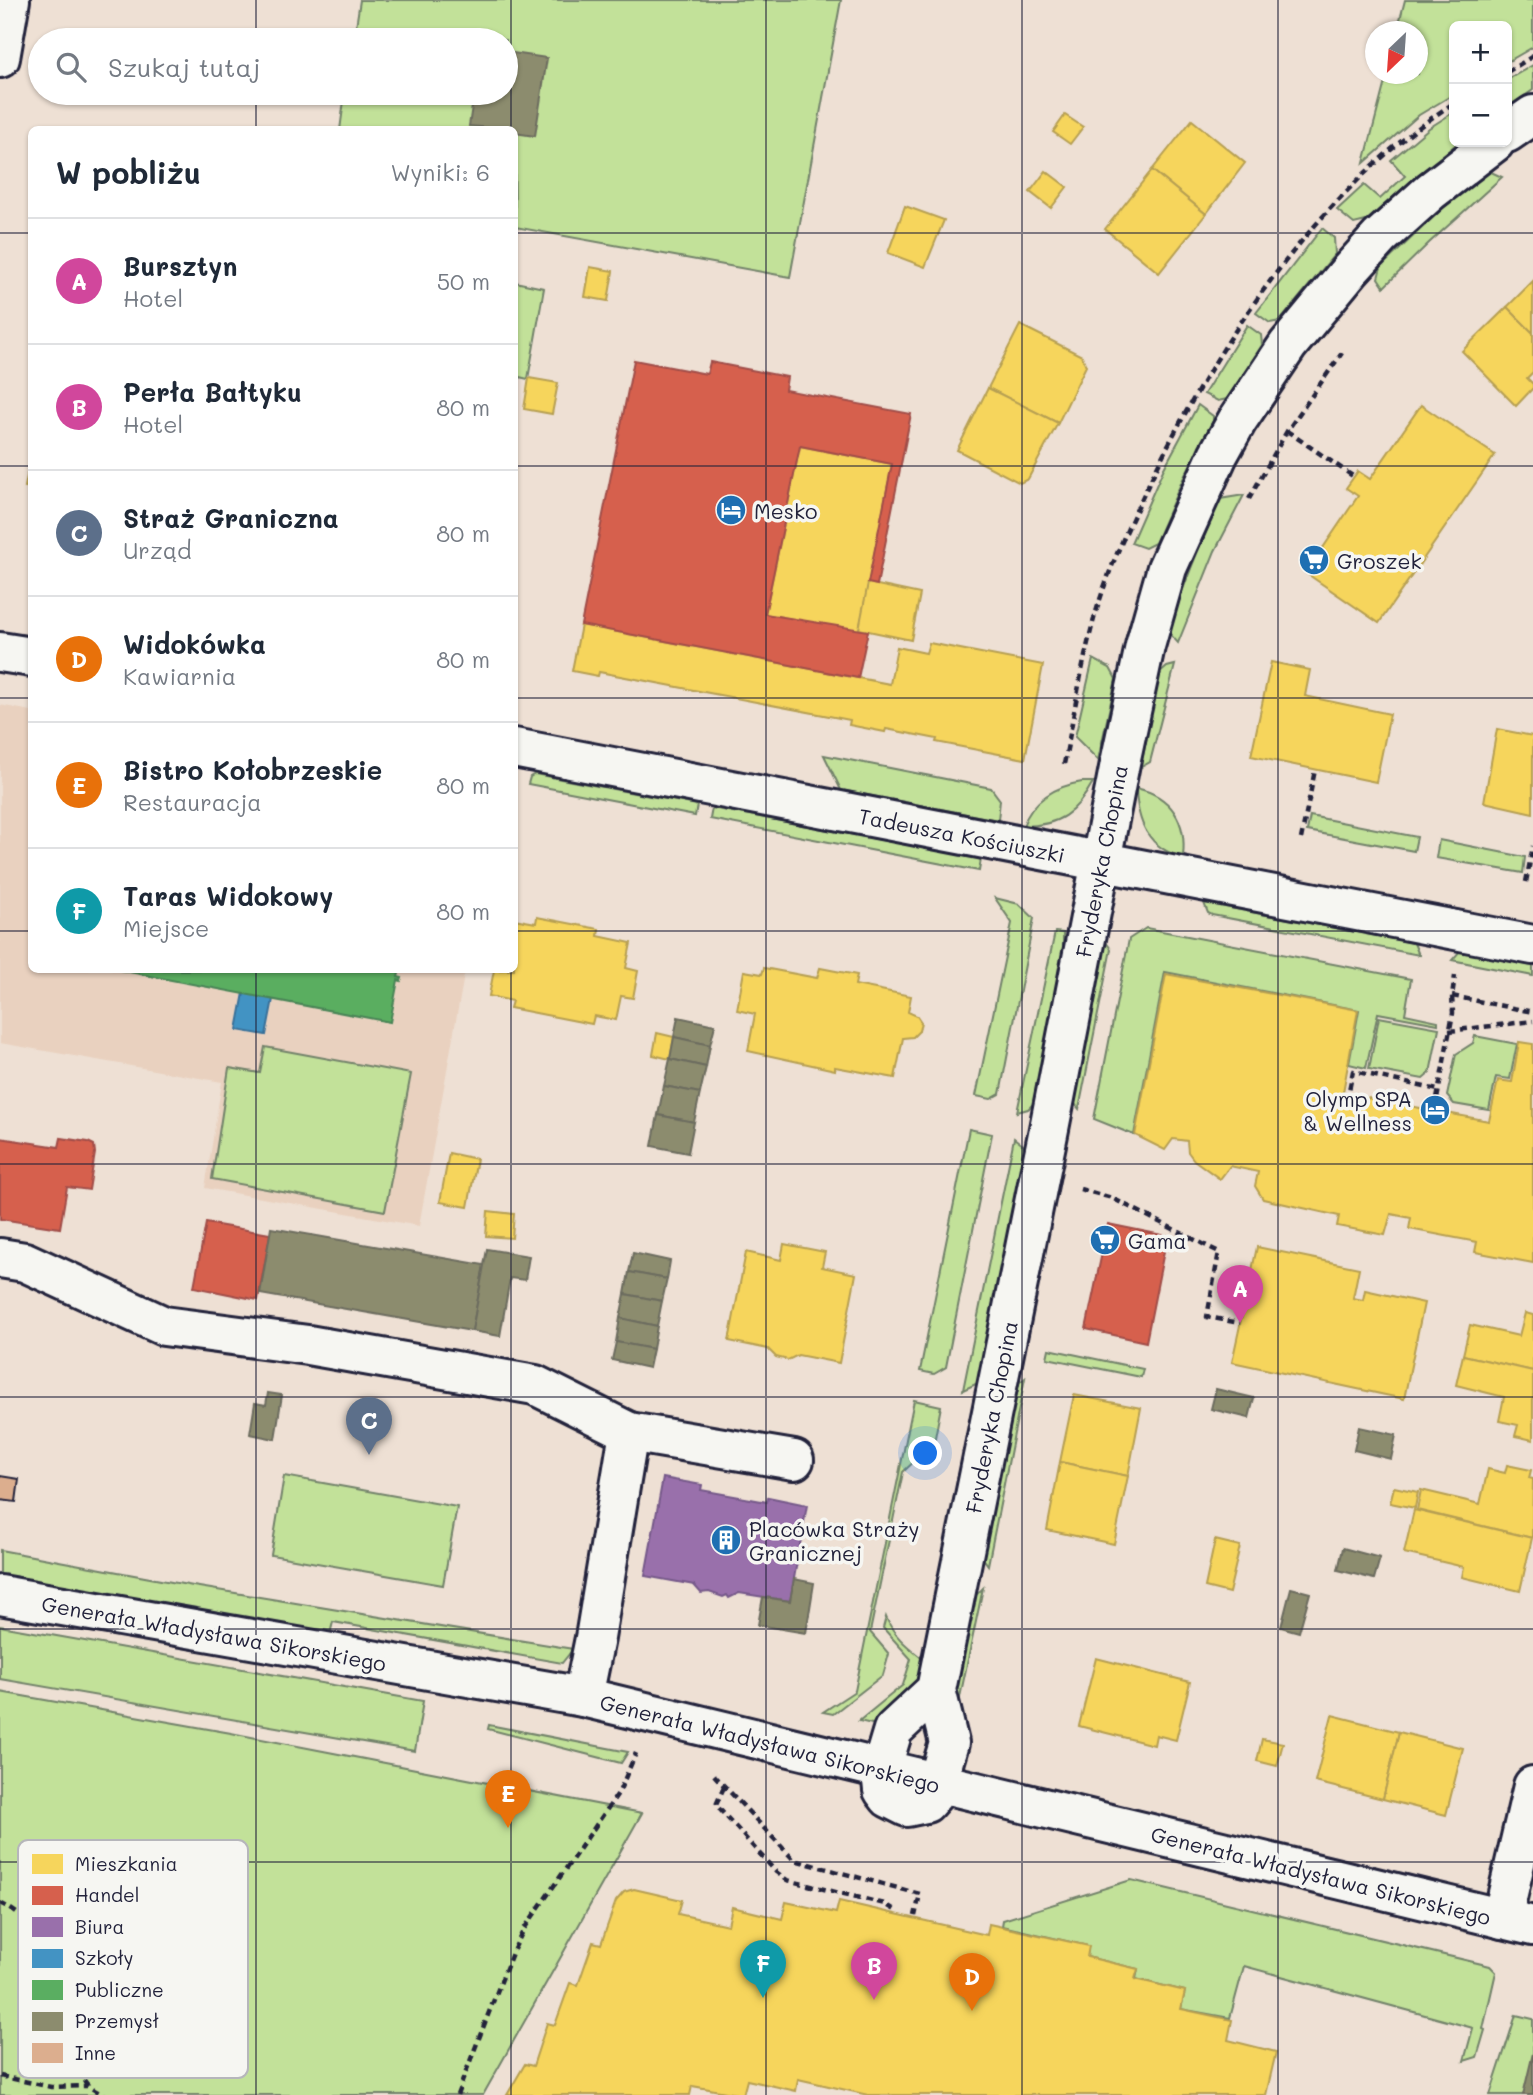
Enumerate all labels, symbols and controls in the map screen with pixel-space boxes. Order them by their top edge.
north arrow [1365,21,1428,84]
map controls [1449,21,1512,147]
button: + [1449,21,1512,84]
search box [28,28,518,105]
icon: search [52,48,90,86]
text: Szukaj tutaj [108,50,260,84]
button: − [1449,84,1512,147]
text: W pobliżu [56,152,201,192]
text: Wyniki: 6 [390,157,490,187]
text: Bursztyn [123,249,237,283]
text: A [71,266,87,296]
text: 50 m [437,266,490,296]
text: Hotel [123,283,183,313]
text: Perła Bałtyku [123,375,302,409]
text: B [71,392,87,422]
text: 80 m [436,392,490,422]
text: Hotel [123,409,183,439]
hotel icon: Mesko [714,493,748,527]
place label: Mesko [754,497,818,524]
text: Straż Graniczna [123,501,339,535]
text: C [70,518,88,548]
text: 80 m [436,518,490,548]
text: Urząd [123,535,192,565]
supermarket icon: Groszek [1297,543,1331,577]
place label: Groszek [1337,547,1422,574]
text: Widokówka [123,627,266,661]
text: D [71,644,87,674]
text: 80 m [436,644,490,674]
text: Kawiarnia [123,661,236,691]
text: Bistro Kołobrzeskie [123,753,382,787]
street label: Fryderyka Chopina [1069,763,1133,959]
text: E [72,770,86,800]
text: 80 m [436,770,490,800]
text: Restauracja [123,787,262,817]
street label: Tadeusza Kościuszki [857,802,1067,868]
text: Taras Widokowy [123,879,333,913]
text: F [72,896,86,926]
text: 80 m [436,896,490,926]
text: Miejsce [123,913,209,943]
place label: Olymp SPA & Wellness [1303,1085,1412,1136]
hotel icon: Olymp SPA & Wellness [1418,1093,1452,1127]
supermarket icon: Gama [1088,1223,1122,1257]
place label: Gama [1128,1227,1186,1254]
pin: A [1217,1265,1263,1323]
street label: Fryderyka Chopina [959,1319,1023,1515]
pin: C [346,1397,392,1455]
your location [908,1436,942,1470]
place label: Placówka Straży Granicznej [749,1515,920,1566]
building icon: Placówka Straży Granicznej [709,1523,743,1557]
street label: Generała Władysława Sikorskiego [40,1589,388,1677]
street label: Generała Władysława Sikorskiego [597,1688,943,1798]
pin: E [485,1770,531,1828]
street label: Generała Władysława Sikorskiego [1148,1820,1494,1930]
legend [18,1840,248,2078]
text: Mieszkania [75,1851,178,1876]
text: Handel [75,1882,140,1907]
text: Biura [75,1914,124,1939]
pin: F [740,1940,786,1998]
pin: B [851,1942,897,2000]
text: Szkoły [75,1945,133,1970]
pin: D [949,1953,995,2011]
text: Publiczne [75,1977,164,2002]
text: Przemysł [75,2008,159,2033]
text: Inne [75,2040,116,2065]

